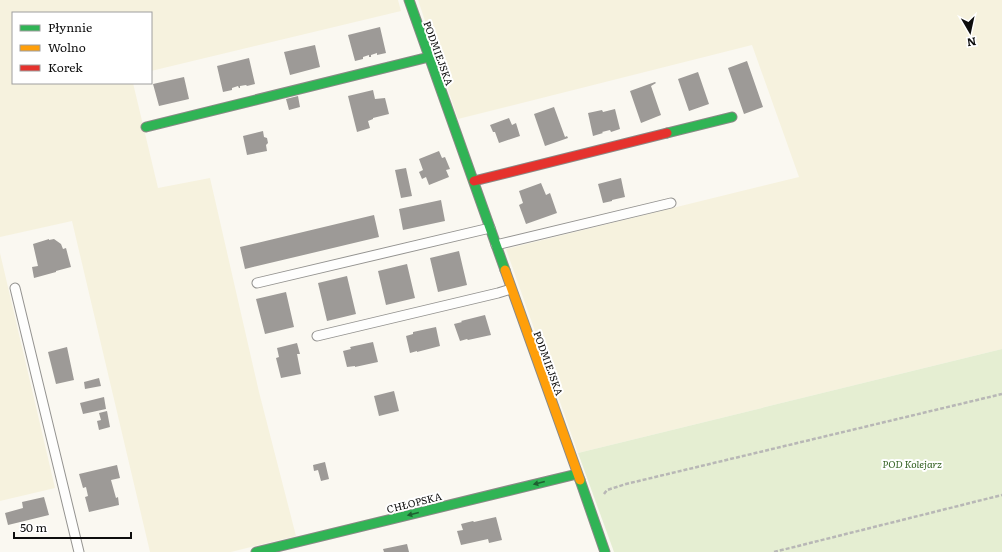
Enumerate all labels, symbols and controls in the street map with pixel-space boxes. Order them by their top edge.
legend [12,12,152,84]
north arrow [950,12,990,52]
text: Płynnie [48,18,92,36]
street label: PODMIEJSKA [420,19,458,88]
text: N [966,34,978,51]
text: Wolno [48,38,86,56]
text: Korek [48,58,83,76]
street label: PODMIEJSKA [530,329,568,398]
park label: POD Kolejarz [882,456,942,471]
one-way arrow [533,481,545,487]
street label: CHŁOPSKA [385,488,444,516]
one-way arrow [407,511,419,517]
scale bar [14,514,131,540]
text: 50 m [20,518,47,536]

